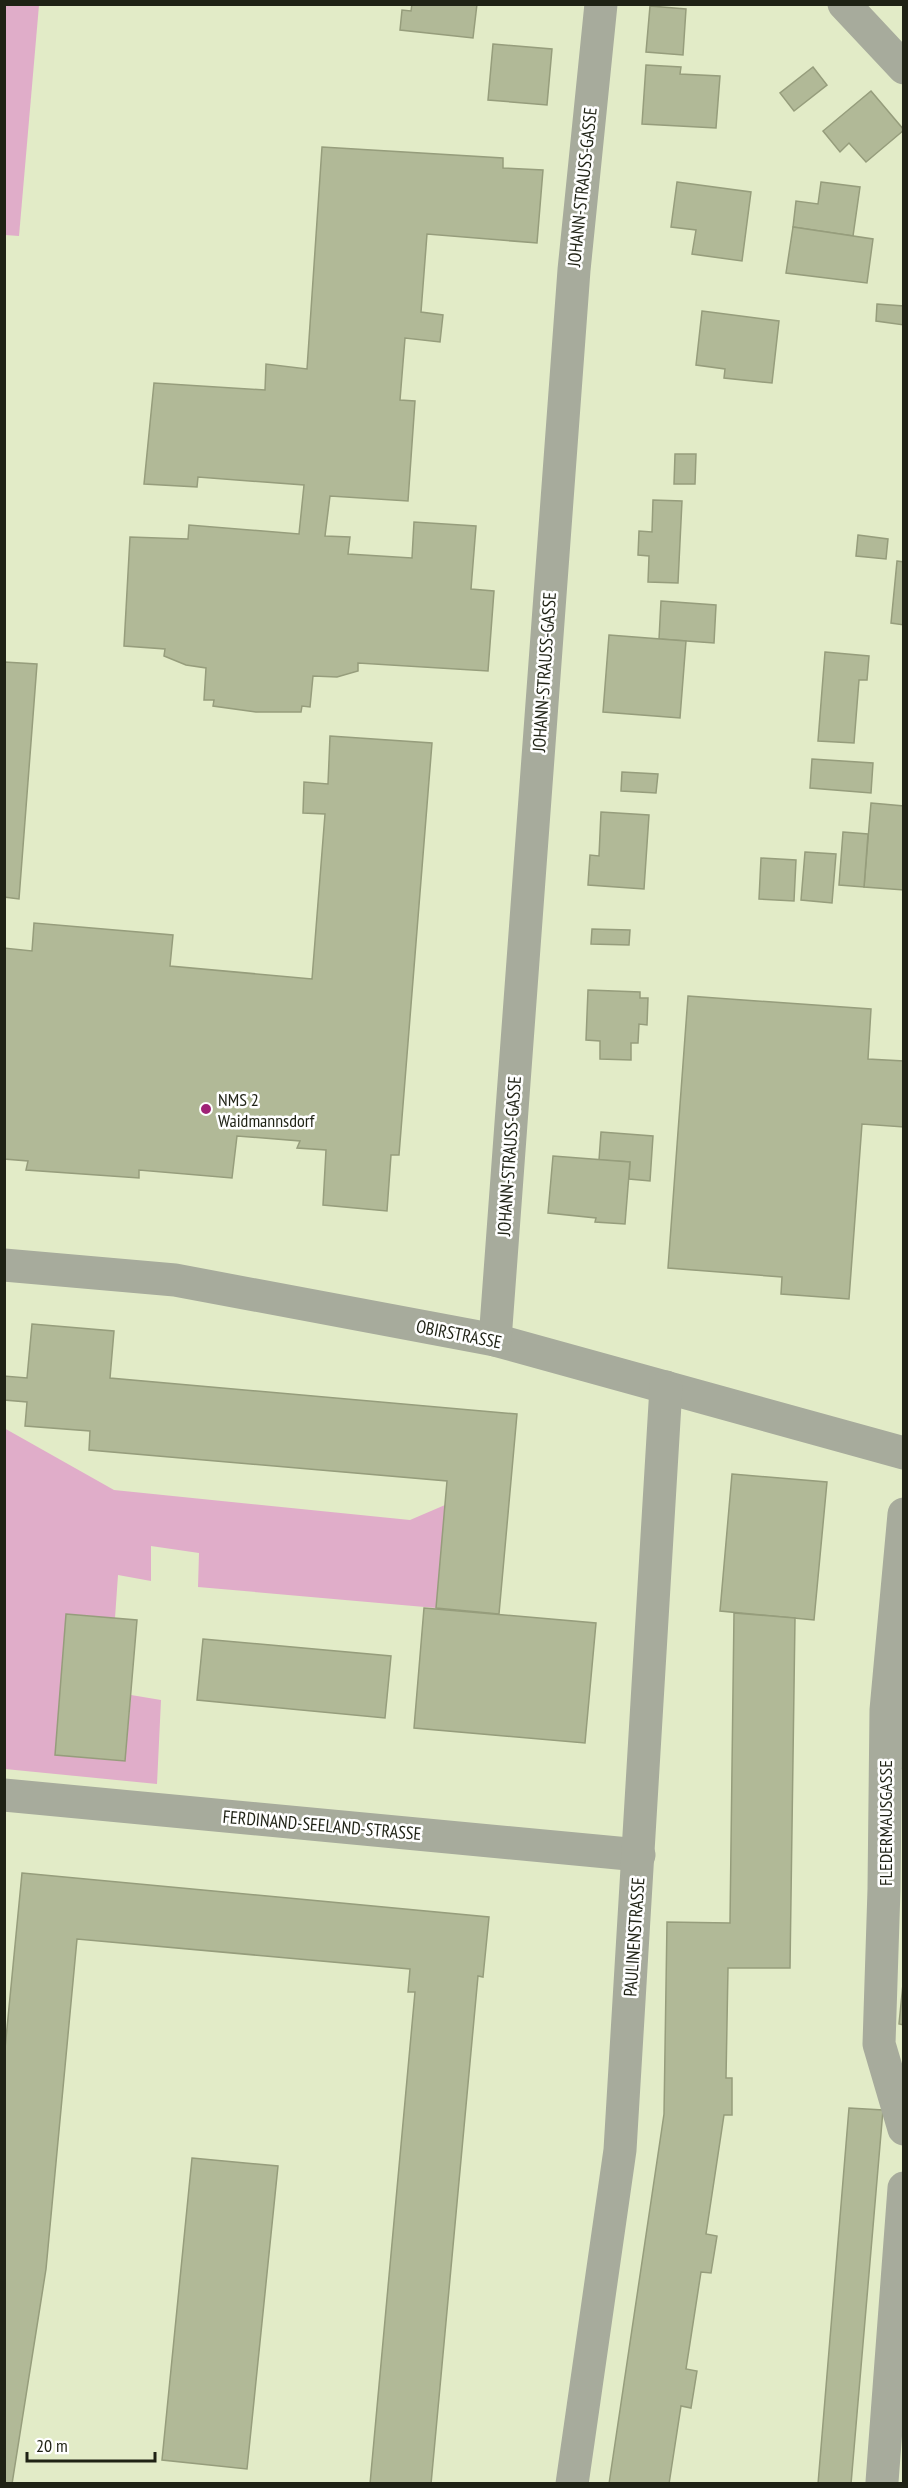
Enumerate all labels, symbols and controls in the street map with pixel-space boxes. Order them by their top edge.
street label: JOHANN-STRAUSS-GASSE [562,106,602,269]
street label: JOHANN-STRAUSS-GASSE [527,591,561,754]
street label: JOHANN-STRAUSS-GASSE [492,1075,526,1238]
place label: NMS 2 Waidmannsdorf [218,1088,316,1132]
marker: NMS 2 Waidmannsdorf [199,1102,213,1116]
street label: OBIRSTRASSE [414,1314,504,1354]
street label: FLEDERMAUSGASSE [874,1760,897,1886]
street label: FERDINAND-SEELAND-STRASSE [222,1805,422,1845]
street label: PAULINENSTRASSE [618,1877,650,1997]
scale bar [27,2425,154,2463]
text: 20 m [36,2434,68,2457]

